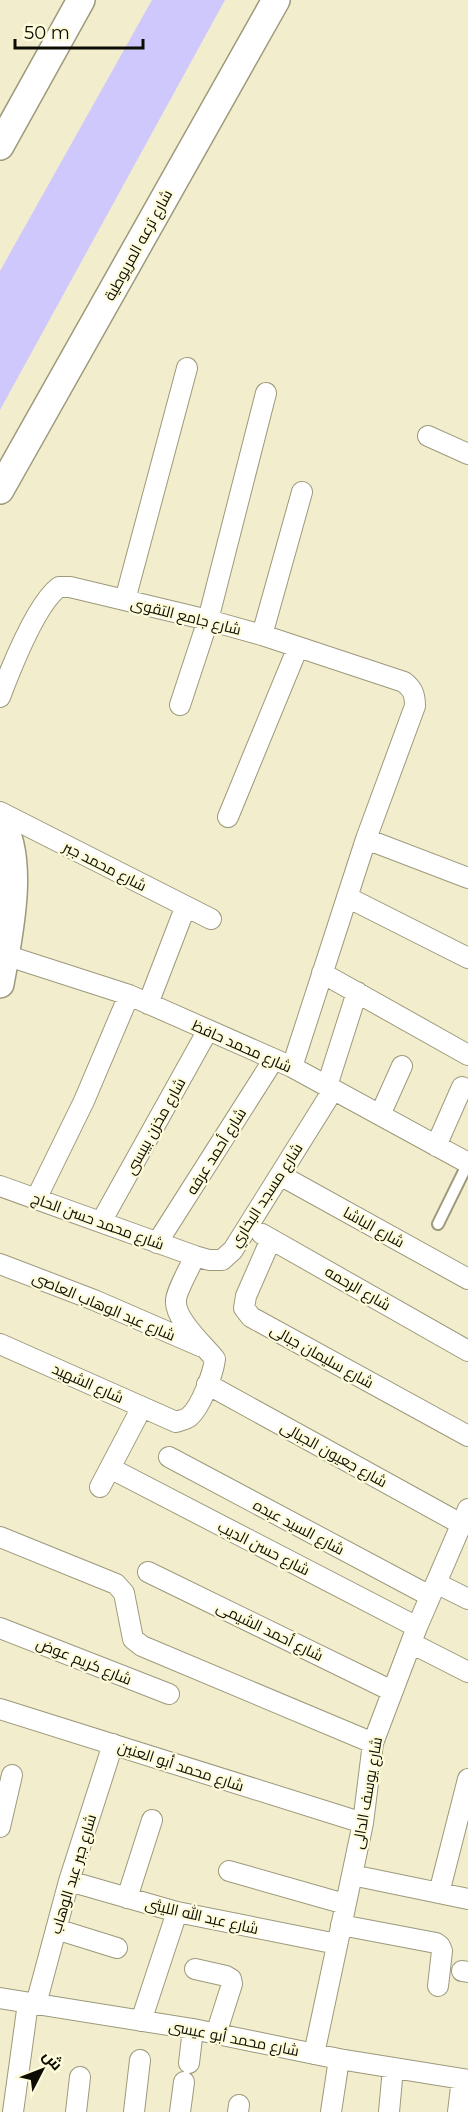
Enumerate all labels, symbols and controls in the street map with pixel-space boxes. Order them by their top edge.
scale bar [15,12,142,50]
text: 50 m [24,22,70,44]
street label: شارع ترعه المريوطية [100,186,178,305]
street label: شارع جامع التقوى [128,593,243,641]
street label: شارع محمد جبر [58,836,150,897]
street label: شارع محمد حافظ [188,1015,295,1078]
street label: شارع مخزن بيبسى [121,1074,191,1179]
street label: شارع أحمد عرفه [182,1104,252,1199]
street label: شارع مسجد البخاري [225,1140,309,1252]
street label: شارع محمد حسن الحاج [29,1188,167,1256]
street label: شارع الباشا [339,1202,408,1253]
street label: شارع الرحمه [321,1262,394,1316]
street label: شارع عبد الوهاب العاصى [29,1267,178,1347]
street label: شارع سليمان جبالى [266,1320,377,1394]
street label: شارع الشهيد [48,1359,127,1409]
street label: شارع جعيون الجبالى [276,1417,391,1493]
street label: شارع السيد عبده [249,1495,348,1561]
street label: شارع حسن الديب [214,1517,313,1581]
street label: شارع أحمد الشيمى [213,1597,326,1667]
street label: شارع كريم عوض [33,1633,135,1691]
street label: شارع يوسف الدالى [348,1736,388,1851]
street label: شارع محمد أبو العنين [115,1737,246,1797]
street label: شارع جبر عبد الوهاب [46,1812,102,1937]
street label: شارع عبد الله الليثى [143,1894,261,1940]
street label: شارع محمد أبو عيسى [167,2016,301,2062]
north arrow [12,2040,72,2100]
text: ش [39,2046,67,2074]

